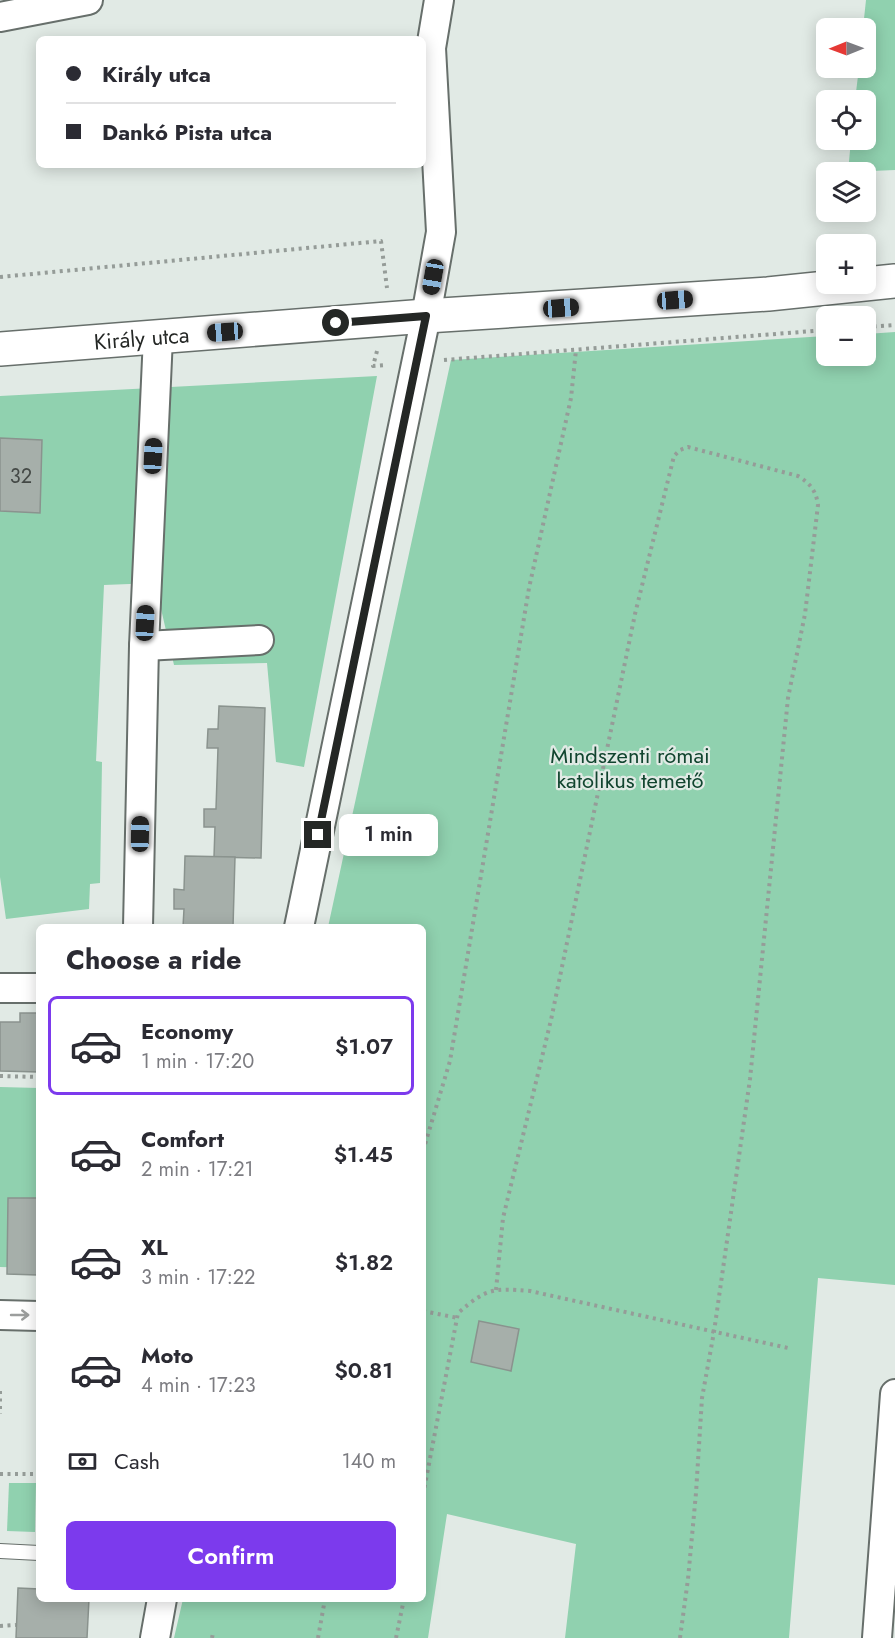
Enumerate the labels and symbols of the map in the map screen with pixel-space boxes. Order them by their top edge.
north arrow [816,18,876,78]
car [421,258,445,296]
car [656,290,694,310]
car [542,298,580,318]
route start [322,309,349,336]
street label: Király utca [93,318,191,358]
car [206,322,244,342]
car [143,438,163,474]
house number: 32 [10,462,32,491]
car [135,605,155,641]
park label: Mindszenti római katolikus temető [550,739,710,796]
callout: 1 min [339,814,438,856]
car [131,816,149,852]
route end [304,821,331,848]
one-way arrow [9,1309,29,1321]

